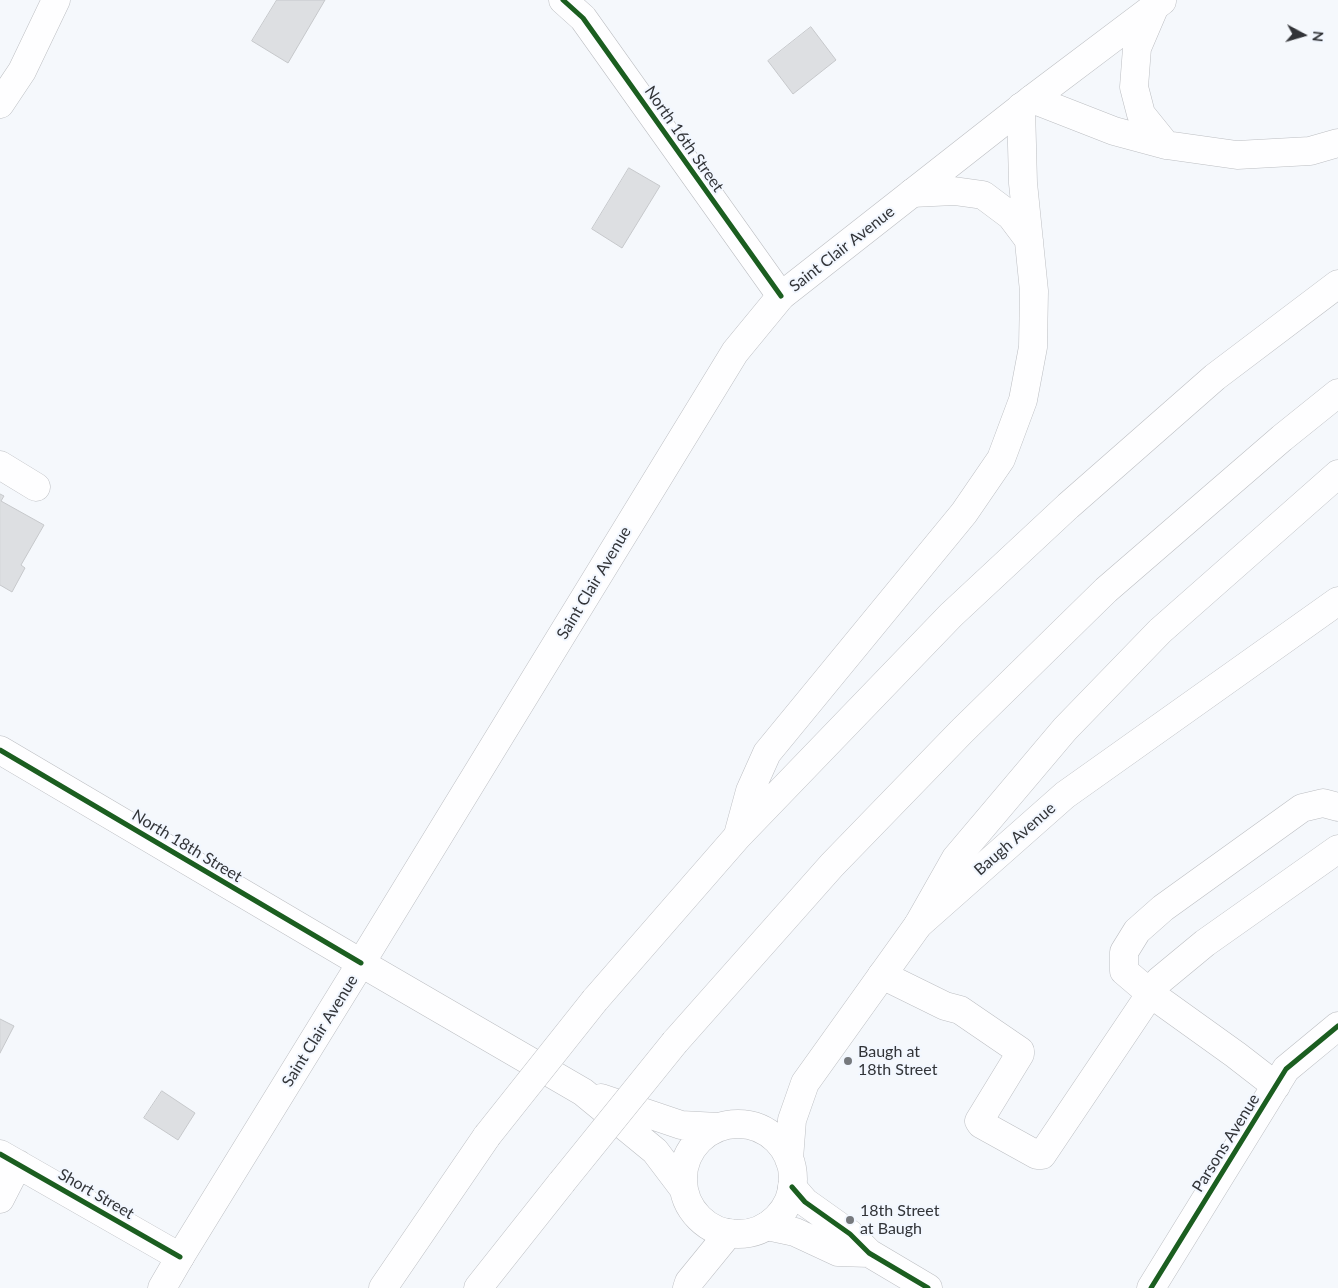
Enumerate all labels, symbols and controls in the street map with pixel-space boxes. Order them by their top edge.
north arrow [1278,10,1328,60]
text: N [1309,30,1327,43]
street label: North 16th Street [640,82,728,196]
street label: Saint Clair Avenue [786,202,898,296]
street label: Saint Clair Avenue [553,523,635,643]
street label: Baugh Avenue [970,798,1060,880]
street label: North 18th Street [128,806,246,886]
street label: Saint Clair Avenue [278,972,362,1090]
place label: Baugh at 18th Street [858,1042,937,1080]
marker: Baugh at 18th Street [842,1055,854,1067]
street label: Parsons Avenue [1188,1090,1264,1196]
street label: Short Street [55,1165,137,1223]
place label: 18th Street at Baugh [860,1201,939,1239]
marker: 18th Street at Baugh [844,1214,856,1226]

